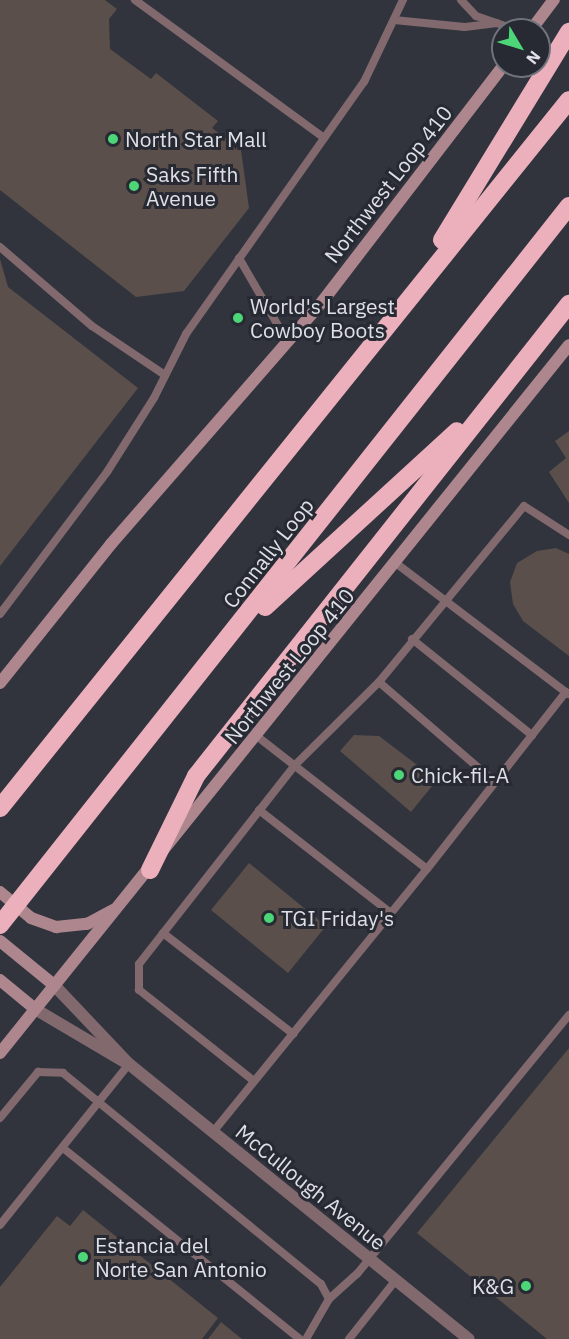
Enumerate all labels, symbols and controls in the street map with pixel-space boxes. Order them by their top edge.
north arrow [491,18,551,78]
text: N [522,47,545,69]
street label: Northwest Loop 410 [319,100,457,268]
place label: North Star Mall [125,126,267,152]
marker: North Star Mall [106,132,120,146]
place label: Saks Fifth Avenue [146,161,239,211]
marker: Saks Fifth Avenue [127,179,141,193]
place label: World's Largest Cowboy Boots [250,293,395,343]
marker: World's Largest Cowboy Boots [231,311,245,325]
street label: Connally Loop [217,493,319,613]
street label: Northwest Loop 410 [219,583,359,749]
place label: Chick-fil-A [411,762,509,788]
marker: Chick-fil-A [392,768,406,782]
place label: TGI Friday's [281,905,394,931]
marker: TGI Friday's [262,911,276,925]
street label: McCullough Avenue [231,1119,391,1255]
place label: Estancia del Norte San Antonio [95,1232,267,1282]
marker: Estancia del Norte San Antonio [76,1250,90,1264]
place label: K&G [472,1273,514,1299]
marker: K&G [519,1279,533,1293]

